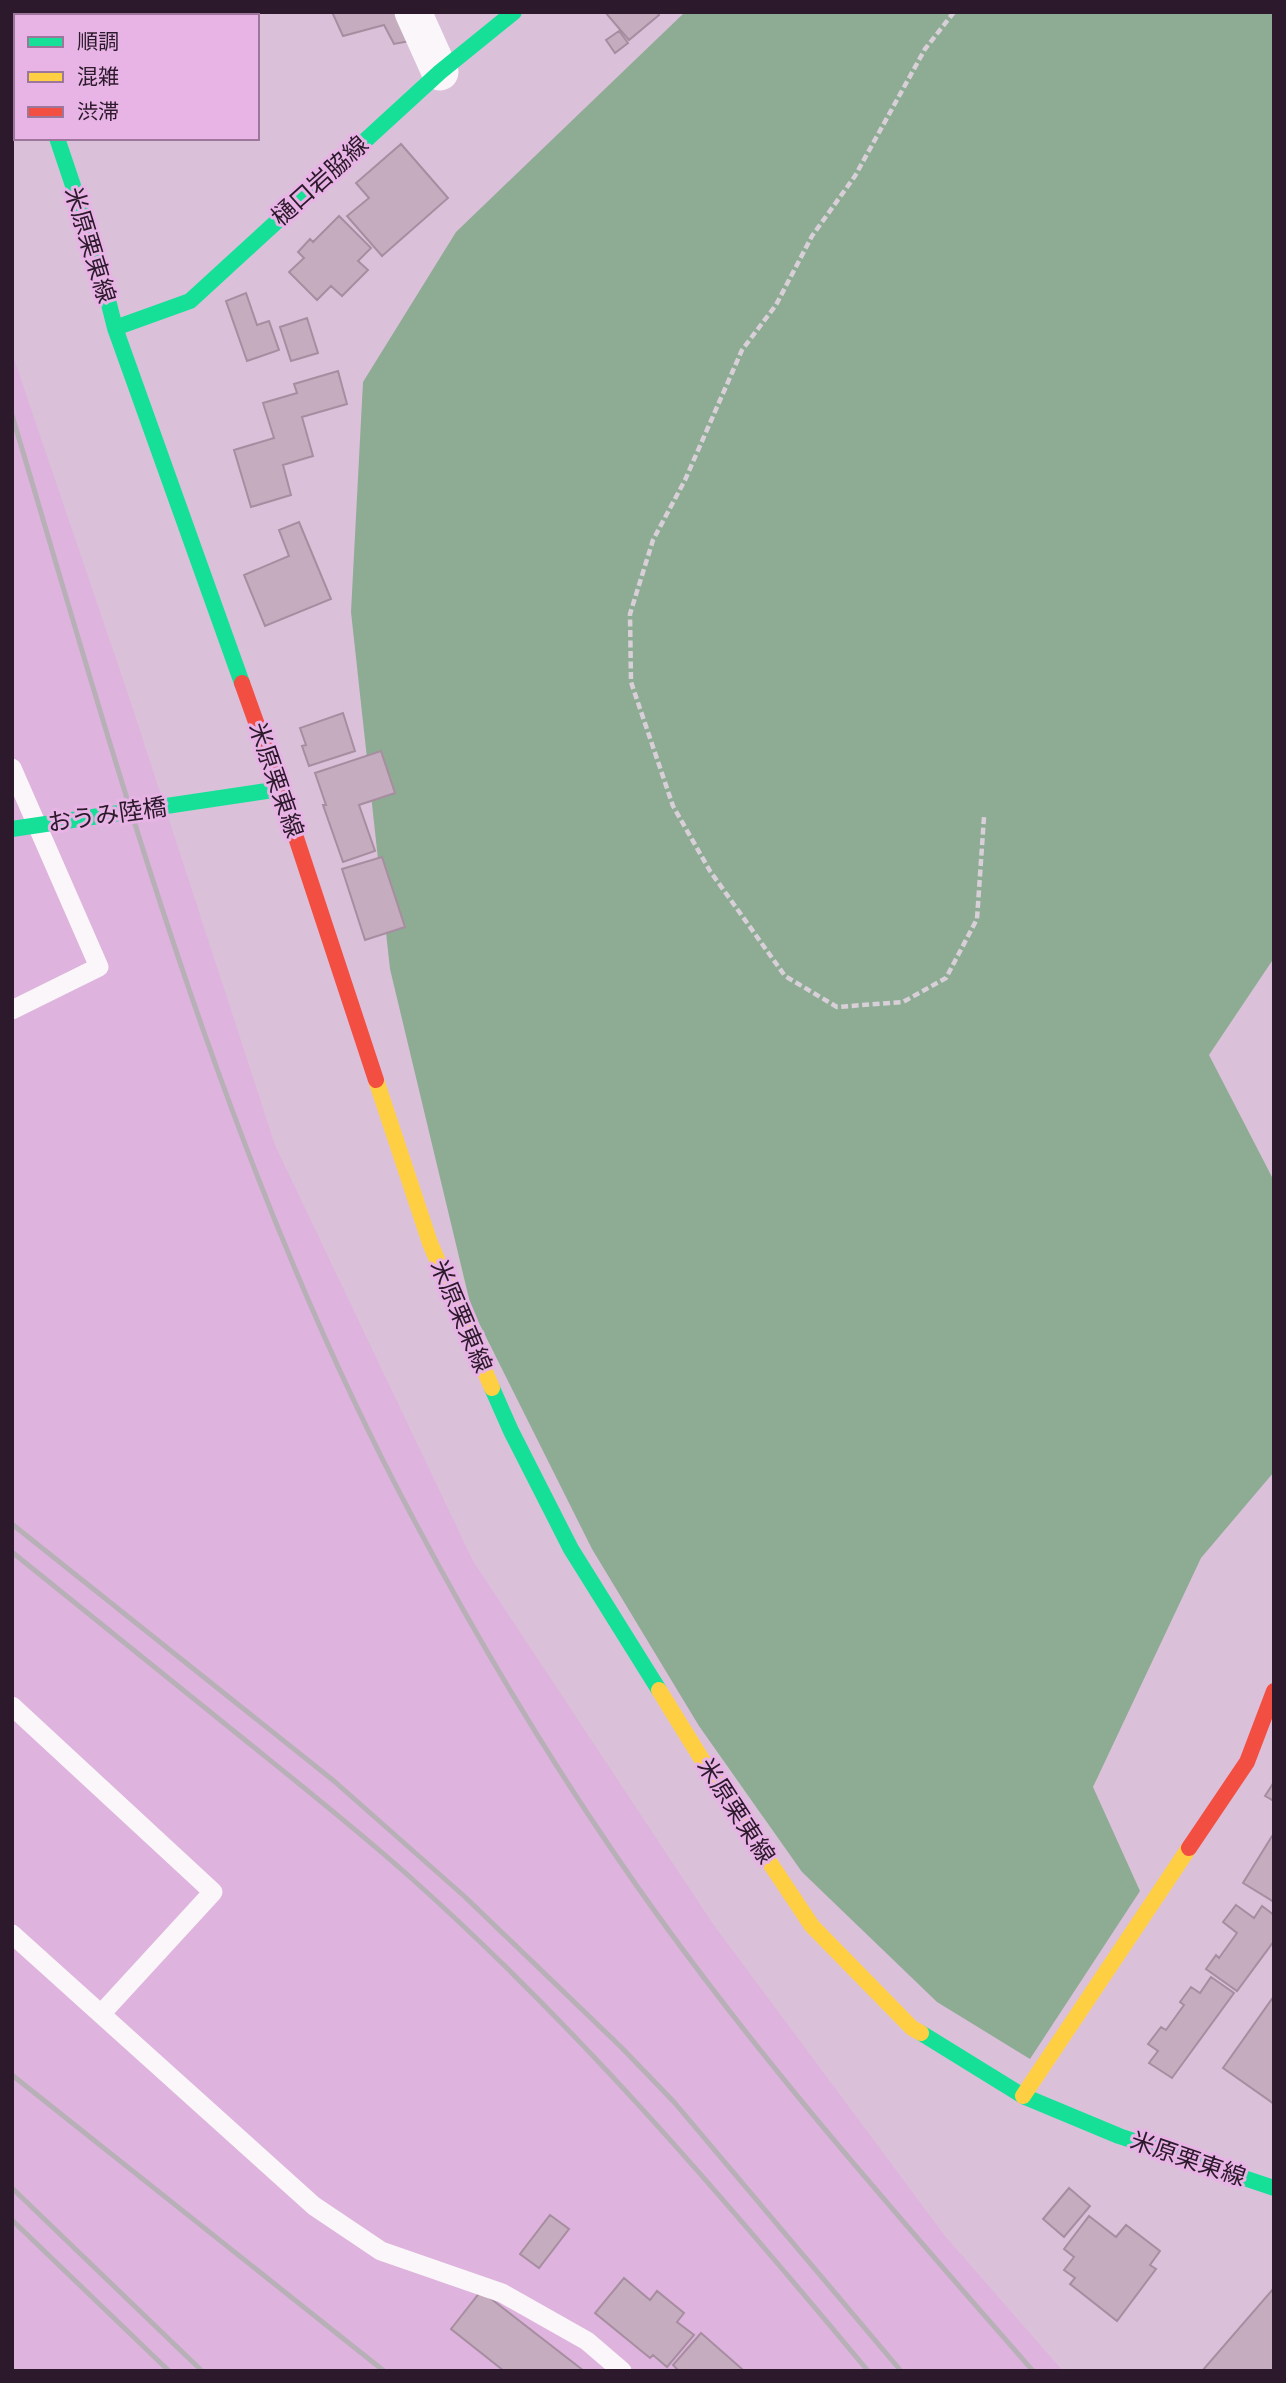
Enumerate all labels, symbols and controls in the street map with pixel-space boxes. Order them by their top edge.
legend [14,14,259,140]
text: 順調 [77,30,119,54]
text: 混雑 [77,65,119,89]
text: 渋滞 [77,100,119,124]
street label: 樋口岩脇線 [267,131,373,231]
street label: 米原栗東線 [60,184,120,306]
street label: 米原栗東線 [244,719,308,841]
street label: おうみ陸橋 [46,794,168,836]
street label: 米原栗東線 [426,1256,496,1376]
street label: 米原栗東線 [692,1754,780,1868]
street label: 米原栗東線 [1127,2127,1249,2191]

